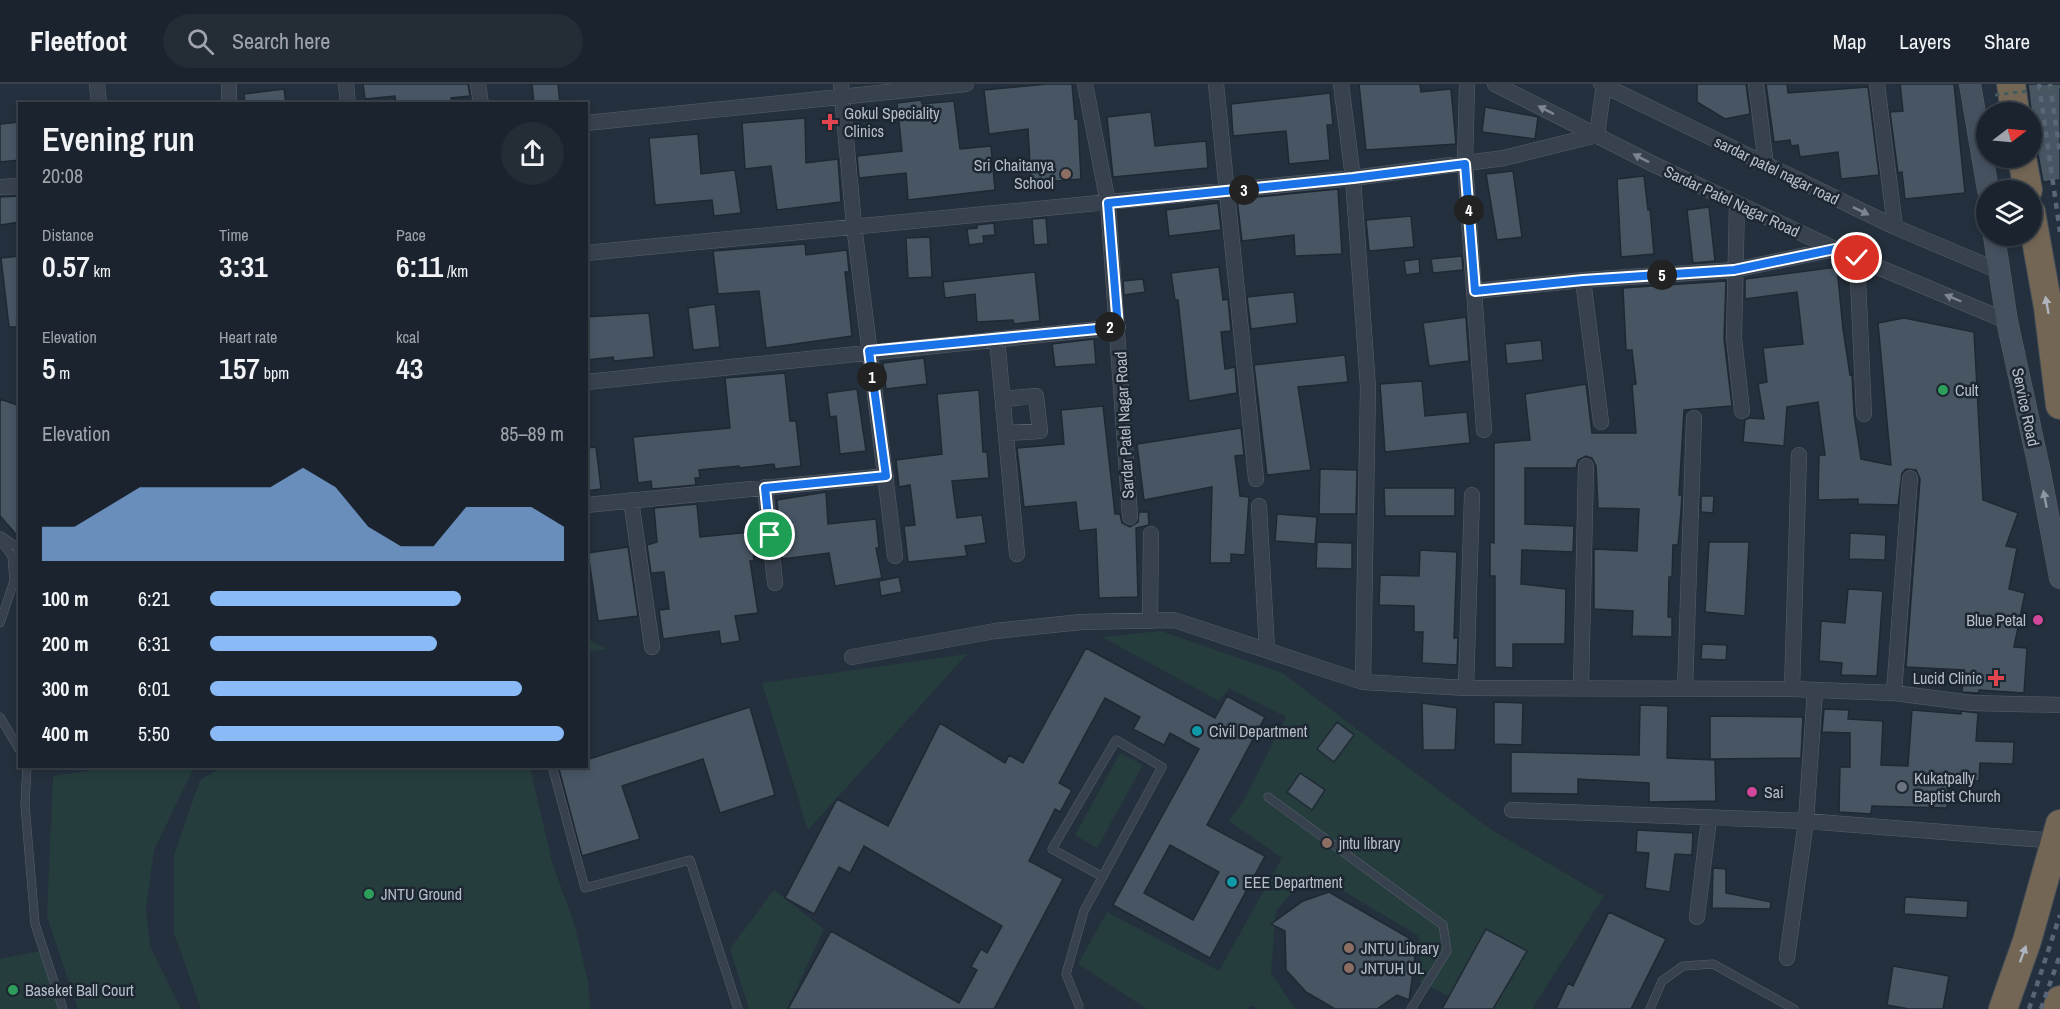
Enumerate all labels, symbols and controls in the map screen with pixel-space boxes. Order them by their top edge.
search box [163,14,583,68]
text: Fleetfoot [30,22,127,60]
icon: search [184,25,217,58]
text: Search here [232,26,330,56]
text: Map [1833,27,1866,56]
text: Layers [1899,27,1951,56]
text: Share [1984,27,2030,56]
place label: Gokul Speciality Clinics [844,102,940,142]
north arrow [1976,102,2042,168]
map controls [1976,102,2042,246]
one-way arrow [1537,105,1555,115]
marker: Gokul Speciality Clinics [821,113,839,131]
text: Evening run [42,117,195,161]
button: share [501,122,564,185]
street label: sardar patel nagar road [1711,130,1843,210]
one-way arrow [1632,153,1649,163]
place label: Sri Chaitanya School [974,154,1055,194]
street label: Sardar Patel Nagar Road [1661,160,1803,242]
text: 20:08 [42,162,83,189]
marker: Sri Chaitanya School [1059,167,1073,181]
pin: 3 [1229,175,1259,205]
text: 3 [1240,179,1248,201]
button: layers [1976,180,2042,246]
pin: 4 [1454,195,1484,225]
text: 4 [1465,199,1473,221]
one-way arrow [1853,206,1870,216]
text: Distance [42,224,94,246]
text: Time [219,224,249,246]
text: Pace [396,224,426,246]
pin [1831,232,1882,283]
icon: check [1840,241,1873,274]
text: 0.57 [42,246,90,286]
text: 3:31 [219,246,268,286]
text: 6:11 [396,246,443,286]
text: km [90,260,111,282]
text: /km [443,260,468,282]
pin: 5 [1647,260,1677,290]
text: 5 [1658,264,1666,286]
one-way arrow [1943,293,1961,303]
one-way arrow [2043,296,2052,315]
pin: 2 [1095,312,1125,342]
text: 2 [1106,316,1114,338]
text: Elevation [42,326,97,348]
text: Heart rate [219,326,277,348]
text: kcal [396,326,419,348]
text: 5 [42,348,56,388]
text: 157 [219,348,260,388]
text: 43 [396,348,423,388]
street label: Sardar Patel Nagar Road [1109,351,1139,499]
text: m [56,362,70,384]
text: bpm [260,362,289,384]
pin: 1 [857,362,887,392]
text: 1 [868,366,876,388]
street label: Service Road [2007,366,2045,448]
place label: Cult [1955,379,1979,401]
marker: Cult [1936,383,1950,397]
text: Elevation [42,420,110,447]
text: 85–89 m [500,420,564,447]
one-way arrow [2041,490,2050,509]
pin [744,509,795,560]
icon: arrive [753,518,786,551]
text: 100 m [42,585,89,612]
text: 6:21 [138,585,170,612]
place label: Blue Petal [1966,609,2026,631]
marker: Blue Petal [2031,613,2045,627]
text: 200 m [42,630,89,657]
text: 6:31 [138,630,170,657]
place label: Lucid Clinic [1913,667,1982,689]
marker: Lucid Clinic [1987,669,2005,687]
text: 300 m [42,675,89,702]
text: 6:01 [138,675,170,702]
text: 400 m [42,720,89,747]
text: 5:50 [138,720,170,747]
place label: Civil Department [1209,720,1308,742]
marker: Civil Department [1190,724,1204,738]
place label: Kukatpally Baptist Church [1914,767,2001,807]
marker: Kukatpally Baptist Church [1895,780,1909,794]
place label: Sai [1764,781,1784,803]
marker: Sai [1745,785,1759,799]
place label: jntu library [1338,832,1401,854]
marker: jntu library [1320,836,1334,850]
place label: EEE Department [1244,871,1343,893]
marker: EEE Department [1225,875,1239,889]
place label: JNTU Ground [381,883,462,905]
marker: JNTU Ground [362,887,376,901]
place label: JNTU Library [1361,937,1439,959]
marker: JNTU Library [1342,941,1356,955]
one-way arrow [2018,945,2028,963]
place label: JNTUH UL [1361,957,1425,979]
marker: JNTUH UL [1342,961,1356,975]
place label: Baseket Ball Court [25,979,134,1001]
marker: Baseket Ball Court [6,983,20,997]

